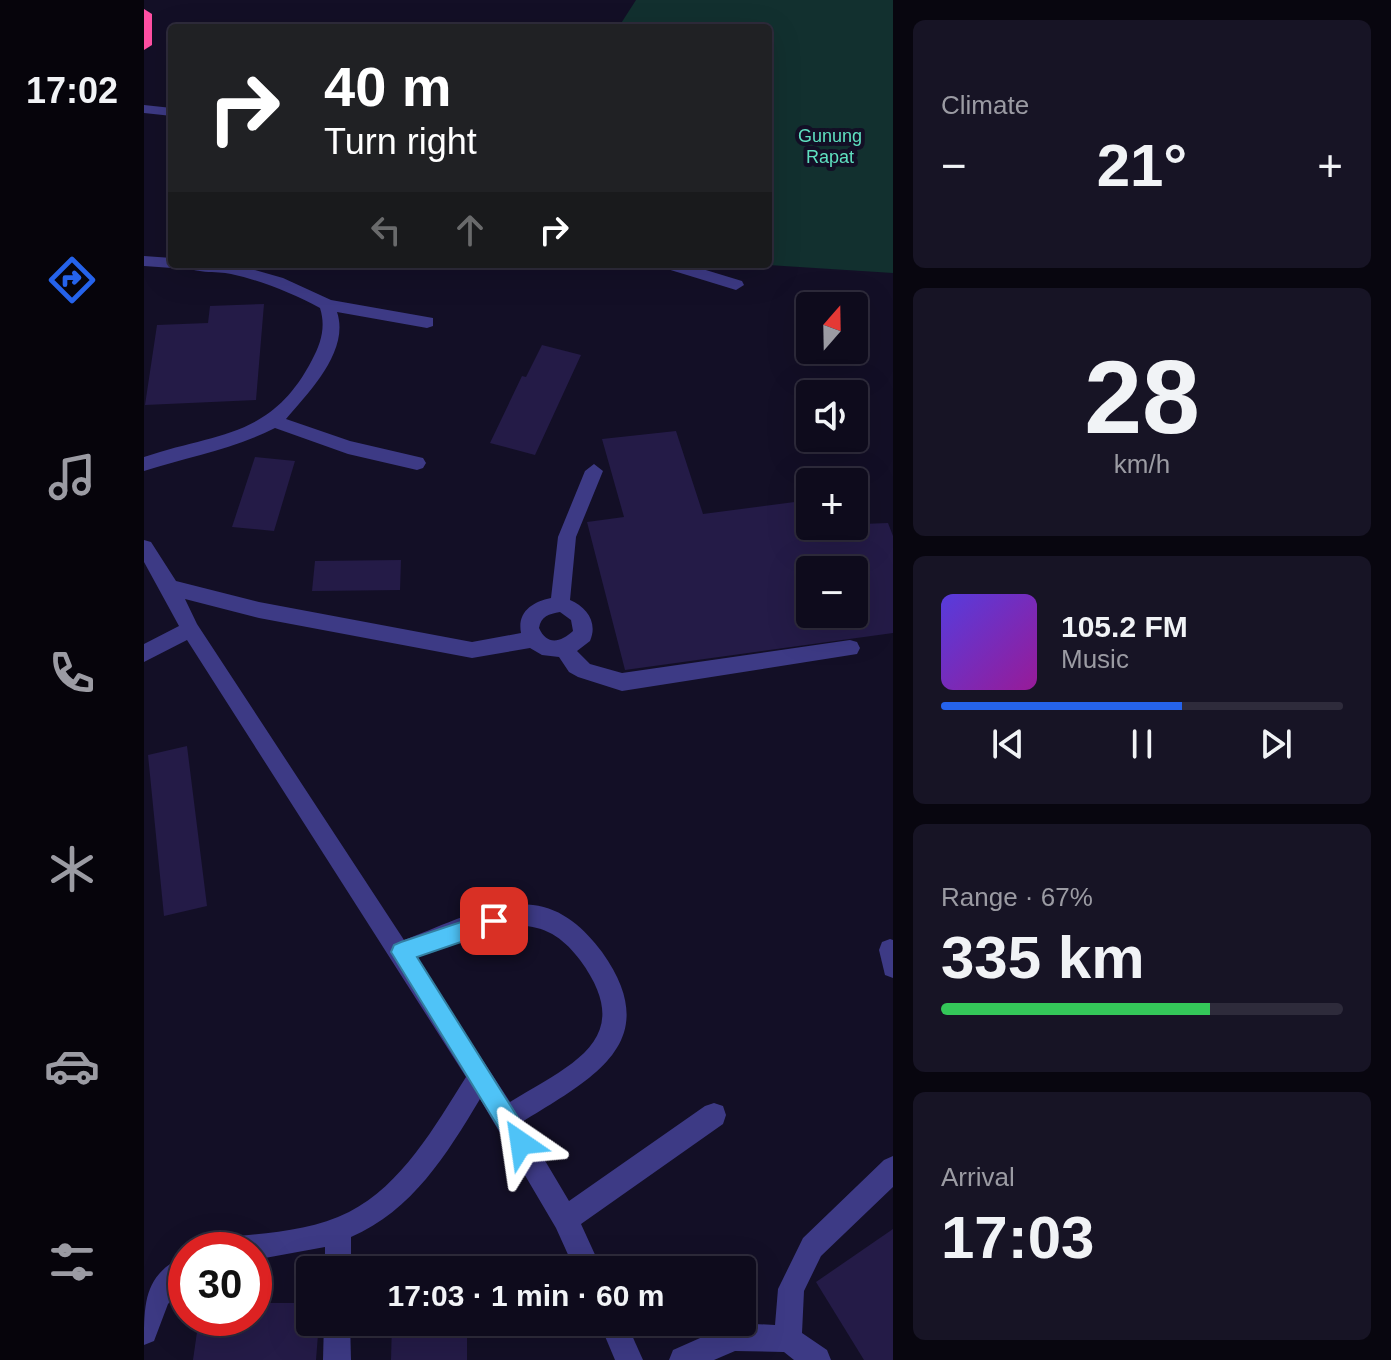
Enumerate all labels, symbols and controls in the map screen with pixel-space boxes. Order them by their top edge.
text: 40 m [324,55,452,118]
icon: right [192,56,296,160]
text: 17:02 [26,70,118,111]
text: Climate [941,90,1029,120]
text: Turn right [324,121,477,162]
park label: Gunung Rapat [798,126,862,167]
text: 21° [1097,132,1187,199]
text: − [941,141,967,190]
text: + [1317,141,1343,190]
icon: left [364,208,408,252]
icon: ahead [448,208,492,252]
icon: right [532,208,576,252]
icon: directions [44,252,100,308]
north arrow [796,292,868,364]
map controls [796,292,868,628]
text: 28 [1084,339,1200,455]
button: sound [796,380,868,452]
icon: music [44,449,100,505]
text: km/h [1114,449,1170,479]
button: + [796,468,868,540]
button: − [796,556,868,628]
text: 105.2 FM [1061,610,1188,643]
text: Music [1061,644,1129,674]
icon: phone [44,645,100,701]
icon: previous [986,722,1030,766]
icon: pause [1120,722,1164,766]
icon: next [1254,722,1298,766]
icon: climate [44,841,100,897]
text: Range · 67% [941,882,1093,912]
pin [460,887,528,955]
icon: arrive [472,899,516,943]
text: 335 km [941,924,1145,991]
icon: car [44,1038,100,1094]
position arrow [479,1101,563,1185]
text: Arrival [941,1162,1015,1192]
text: 17:03 [941,1204,1094,1271]
speed limit sign: 30 [168,1232,272,1336]
icon: filters [44,1234,100,1290]
text: 17:03 · 1 min · 60 m [388,1279,664,1312]

